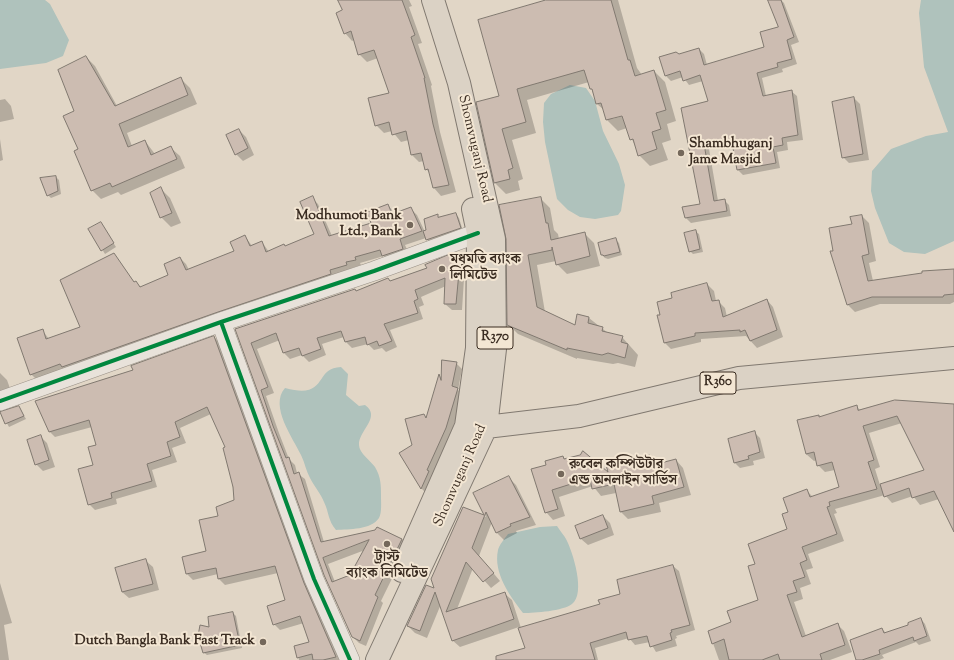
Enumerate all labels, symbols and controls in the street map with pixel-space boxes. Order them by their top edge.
street label: Shomvuganj Road [453,93,495,205]
place label: Shambhuganj Jame Masjid [689,137,772,170]
marker: Shambhuganj Jame Masjid [676,148,686,158]
place label: Modhumoti Bank Ltd., Bank [296,209,402,242]
marker: Modhumoti Bank Ltd., Bank [405,220,415,230]
place label: মধুমতি ব্যাংক লিমিটেড [450,253,521,286]
marker: মধুমতি ব্যাংক লিমিটেড [437,264,447,274]
road number: R370 [477,327,513,349]
road number: R360 [700,372,736,394]
street label: Shomvuganj Road [431,422,491,530]
place label: রুবেল কম্পিউটার এন্ড অনলাইন সার্ভিস [569,458,677,490]
marker: রুবেল কম্পিউটার এন্ড অনলাইন সার্ভিস [556,469,566,479]
marker: ট্রাস্ট ব্যাংক লিমিটেড [382,539,392,549]
place label: ট্রাস্ট ব্যাংক লিমিটেড [346,551,428,584]
place label: Dutch Bangla Bank Fast Track [75,634,255,650]
marker: Dutch Bangla Bank Fast Track [258,637,268,647]

